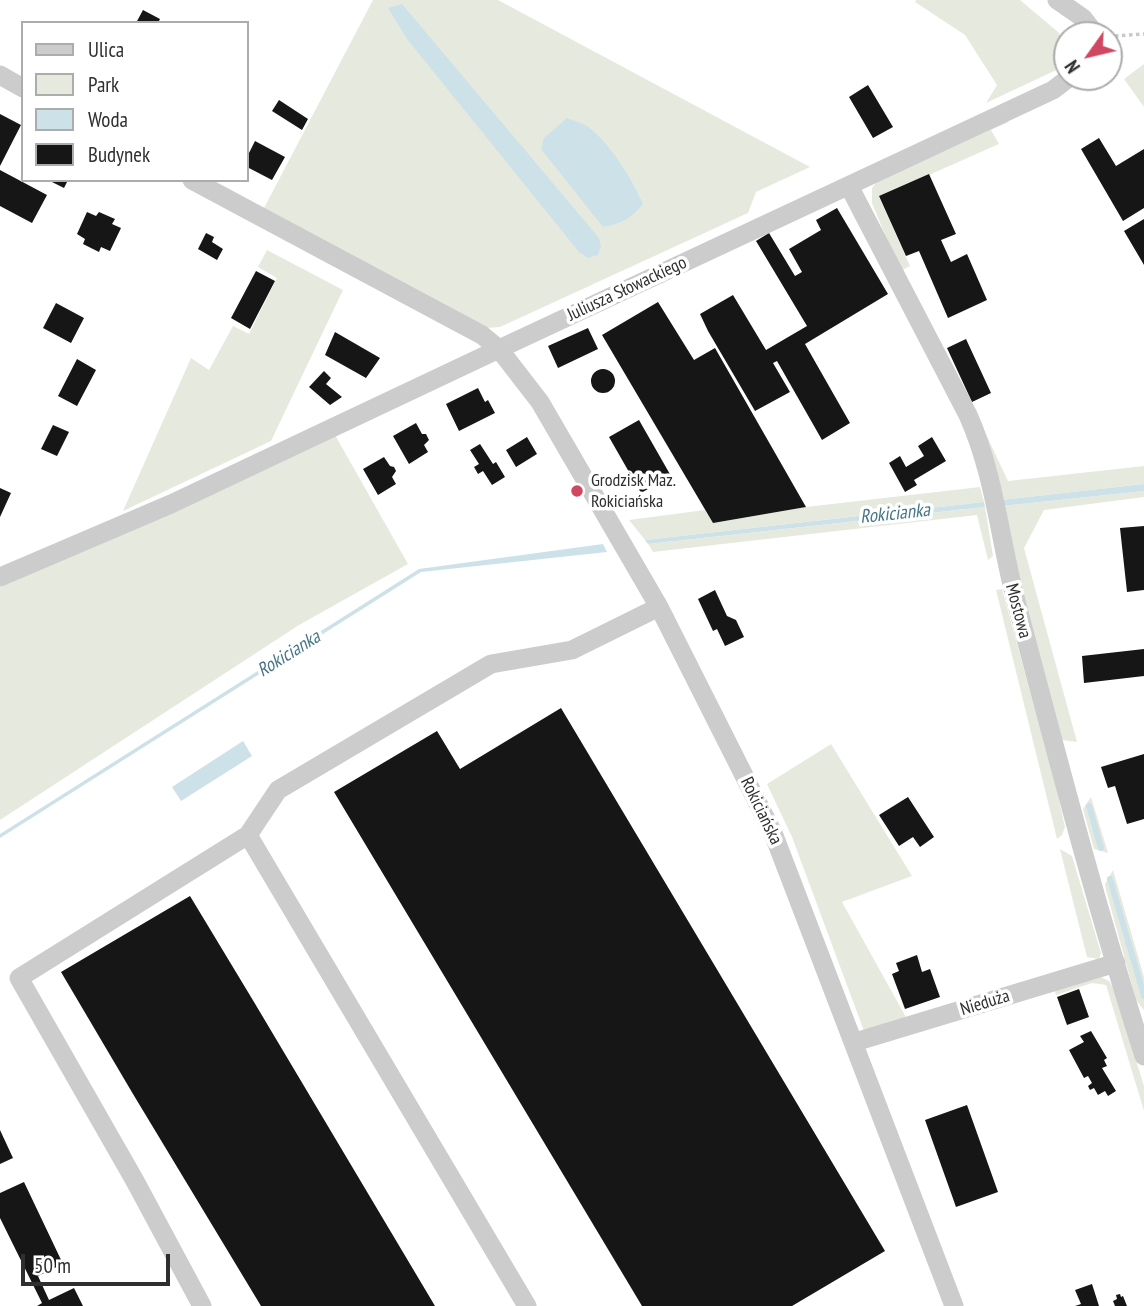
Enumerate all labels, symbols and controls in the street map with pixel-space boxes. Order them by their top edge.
legend [21,21,248,182]
north arrow [1053,21,1123,91]
text: Ulica [88,36,124,63]
text: N [1059,56,1085,78]
text: Park [88,71,119,98]
text: Woda [88,106,128,133]
text: Budynek [88,141,150,168]
street label: Juliusza Słowackiego [564,252,690,326]
place label: Grodzisk Maz. Rokiciańska [591,470,676,512]
marker: Grodzisk Maz. Rokiciańska [569,483,585,499]
water label: Rokicianka [859,499,931,529]
street label: Mostowa [1000,581,1036,641]
water label: Rokicianka [253,626,325,682]
street label: Rokiciańska [735,774,787,848]
street label: Nieduża [958,985,1012,1021]
scale bar [24,1240,173,1284]
text: 50 m [34,1252,71,1279]

